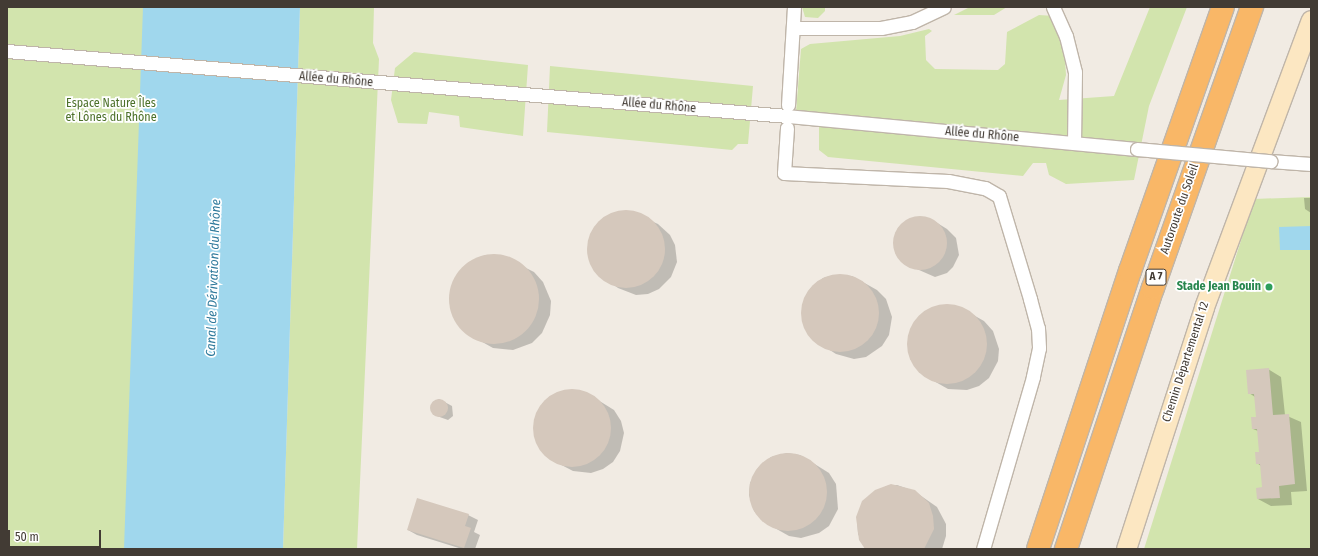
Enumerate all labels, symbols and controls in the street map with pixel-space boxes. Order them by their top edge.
street label: Allée du Rhône [298,70,374,90]
street label: Allée du Rhône [621,96,697,116]
park label: Espace Nature Îles et Lônes du Rhône [65,97,157,125]
street label: Allée du Rhône [944,125,1020,145]
street label: Autoroute du Soleil [1158,162,1202,256]
water label: Canal de Dérivation du Rhône [203,199,225,357]
road number: A 7 [1145,268,1167,286]
place label: Stade Jean Bouin [1177,280,1261,294]
marker: Stade Jean Bouin [1264,282,1274,292]
street label: Chemin Départemental 12 [1160,300,1212,424]
scale bar [10,522,103,548]
text: 50 m [15,530,39,544]

